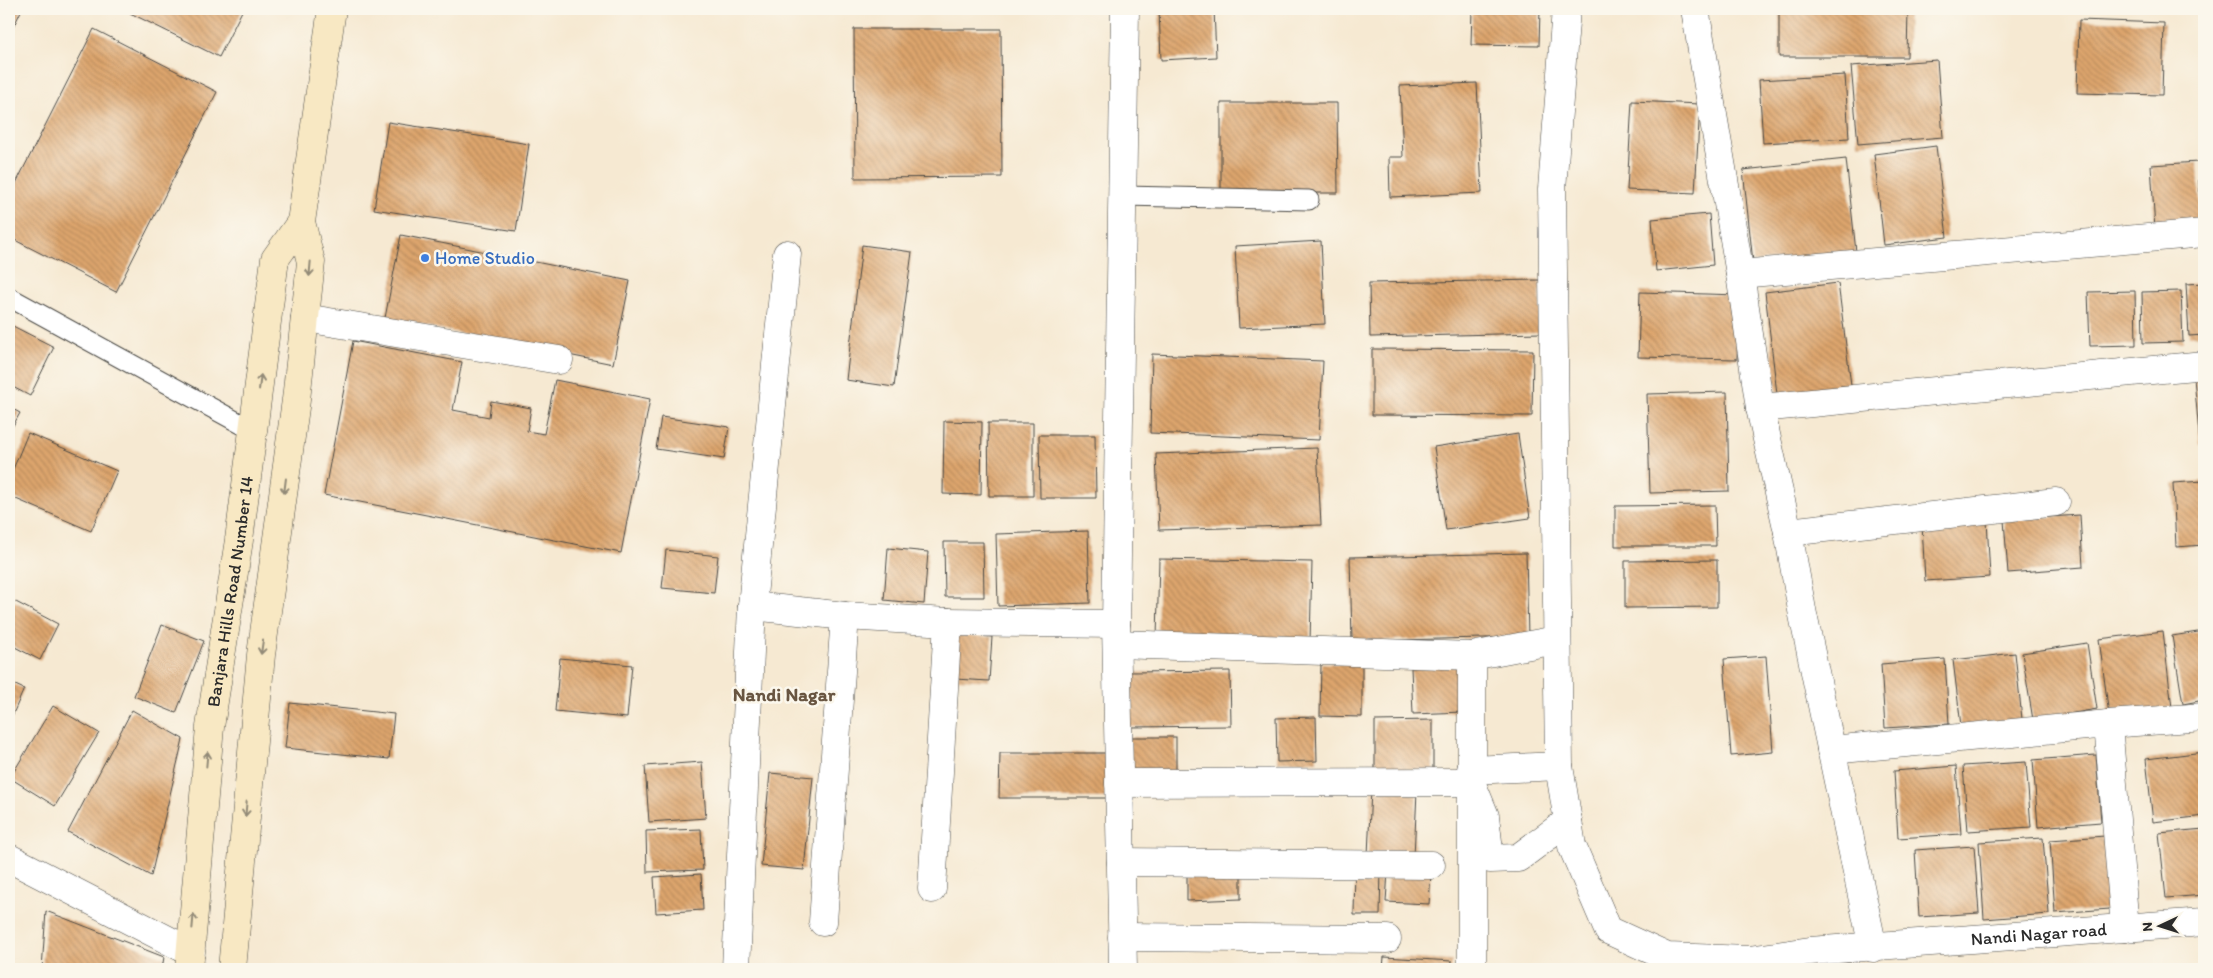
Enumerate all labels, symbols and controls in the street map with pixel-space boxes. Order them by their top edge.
place label: Home Studio [435,247,535,269]
marker: Home Studio [419,252,431,264]
one-way arrow [305,261,315,277]
one-way arrow [255,374,265,390]
street label: Banjara Hills Road Number 14 [202,474,258,708]
one-way arrow [280,478,290,494]
one-way arrow [257,639,267,655]
district label: Nandi Nagar [733,683,836,706]
one-way arrow [202,751,212,767]
one-way arrow [241,800,251,816]
north arrow [2136,900,2186,950]
one-way arrow [189,913,198,929]
street label: Nandi Nagar road [1970,918,2108,950]
text: N [2139,922,2156,932]

